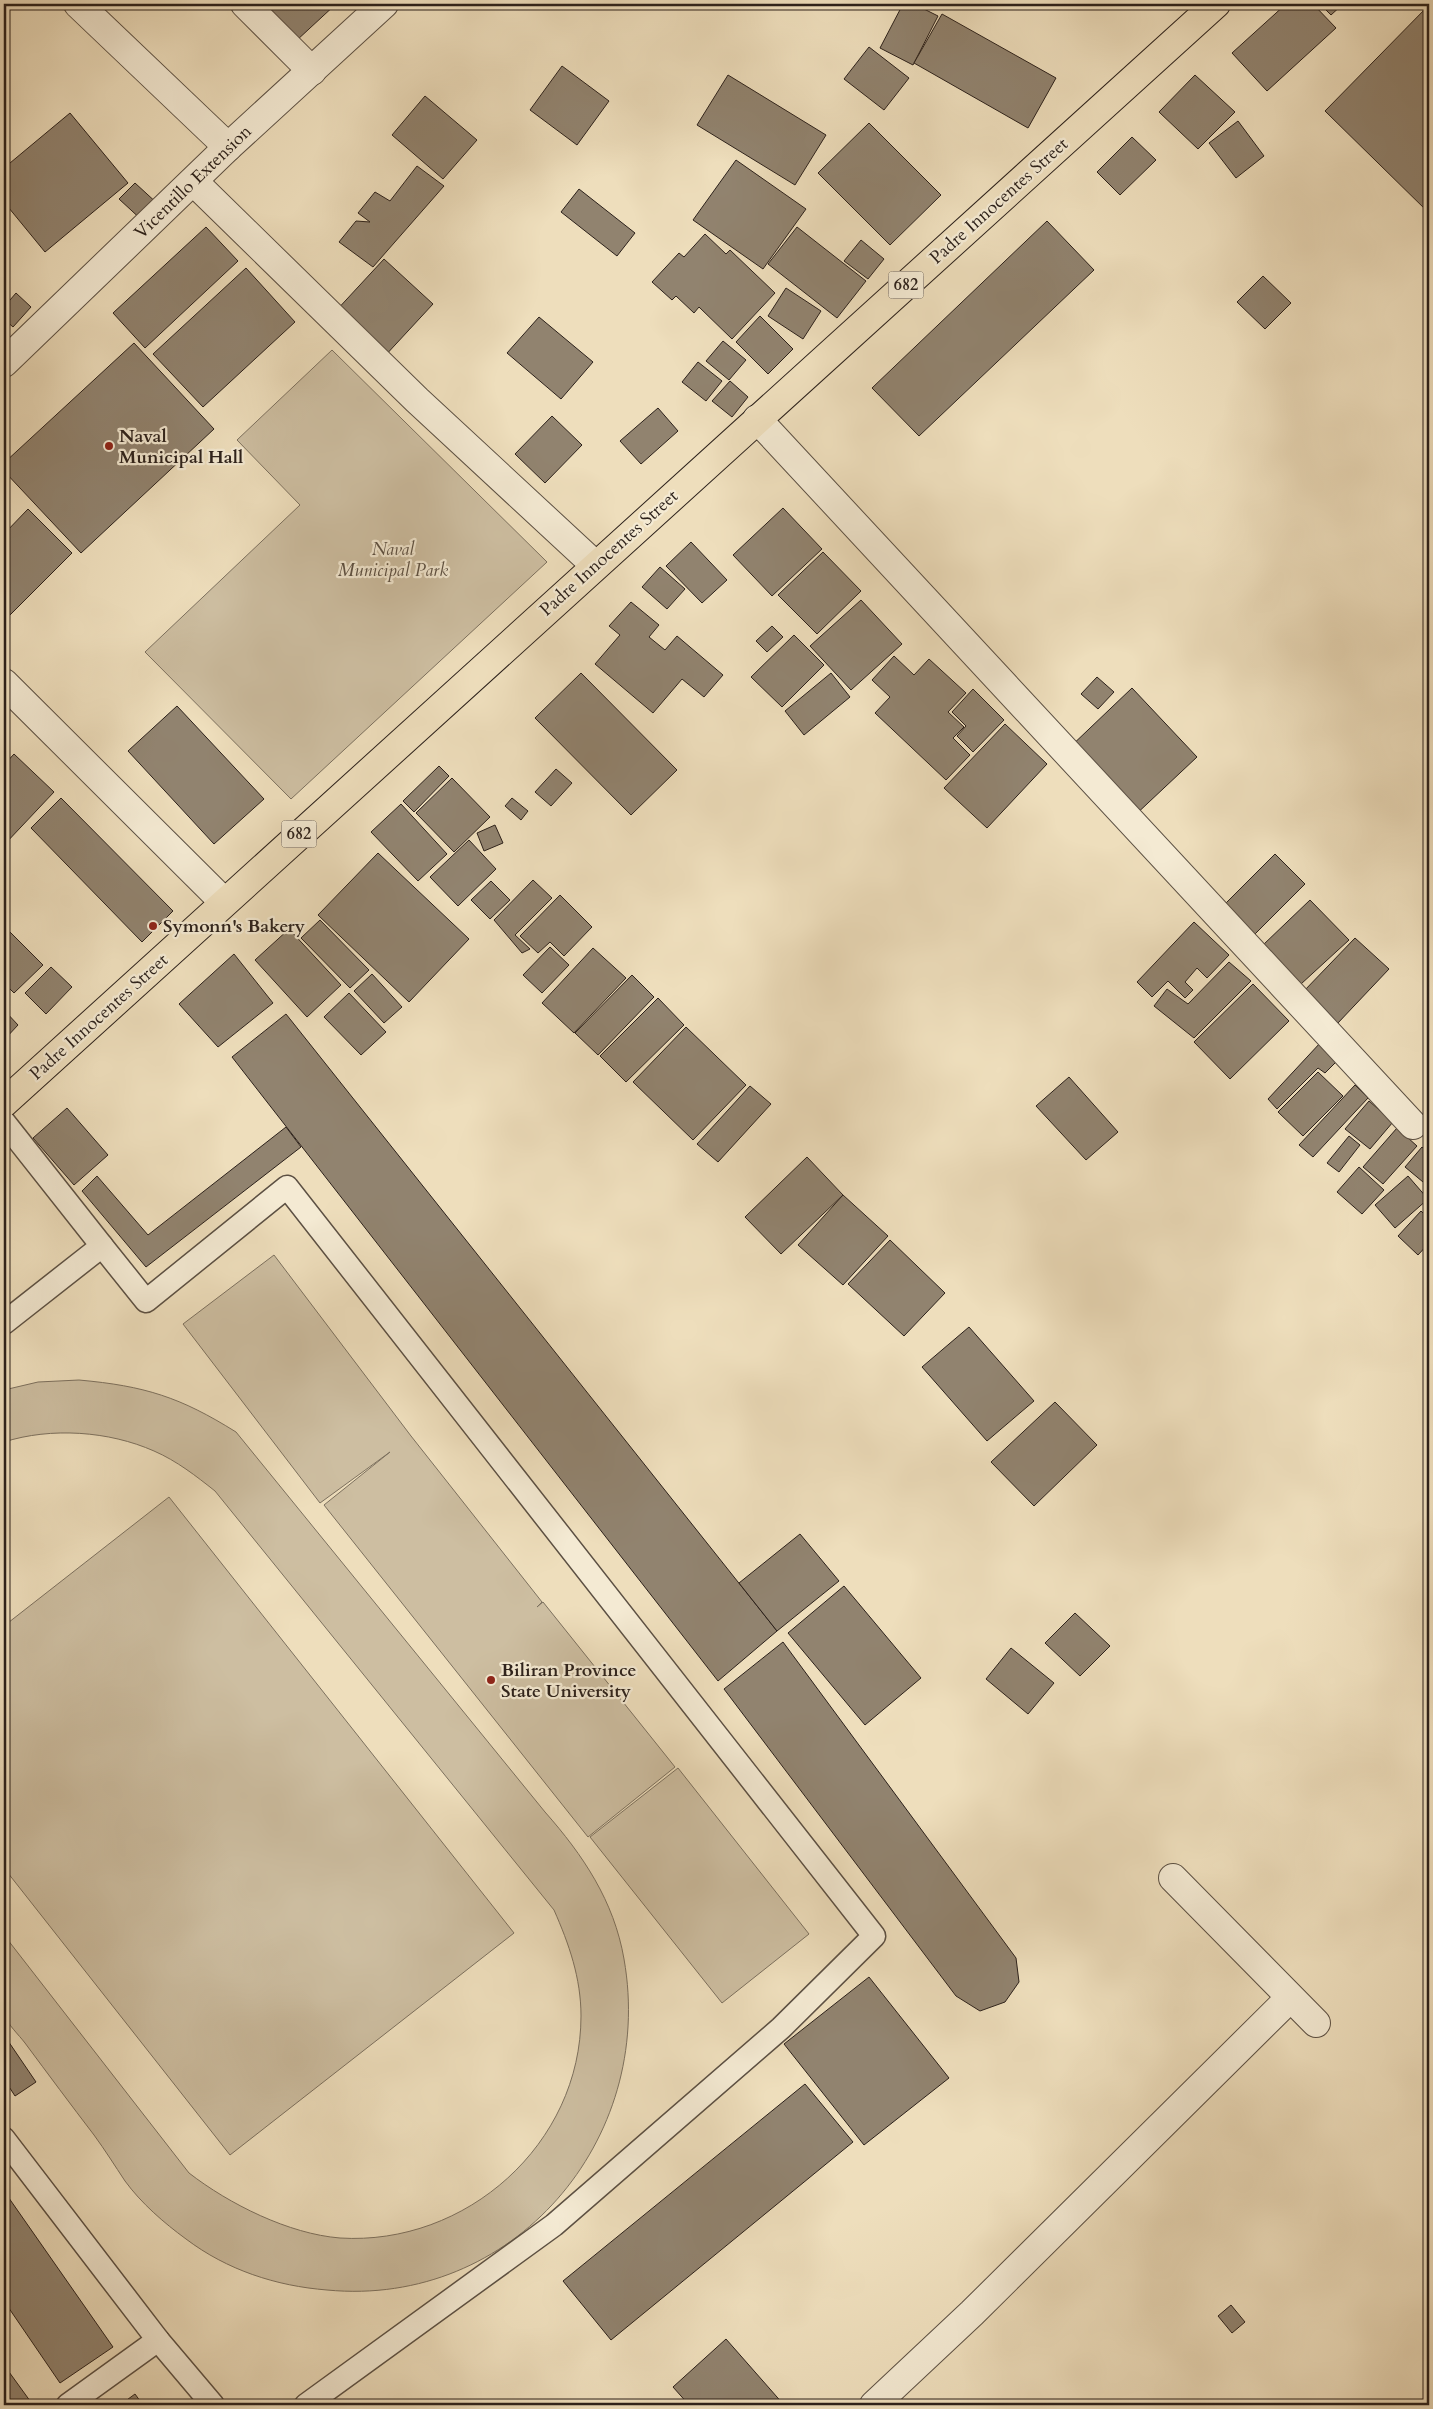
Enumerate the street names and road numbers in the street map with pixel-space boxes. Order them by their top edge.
street label: Vicentillo Extension [129,119,258,245]
street label: Padre Innocentes Street [924,132,1074,270]
road number: 682 [888,272,924,298]
street label: Padre Innocentes Street [534,484,684,622]
road number: 682 [282,821,316,848]
street label: Padre Innocentes Street [24,948,174,1086]

